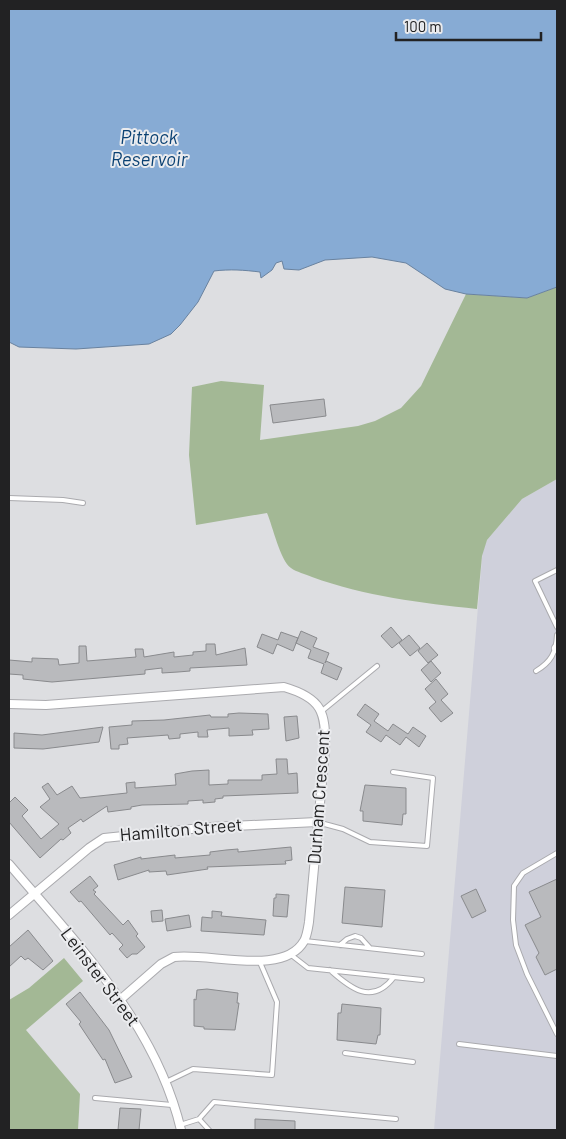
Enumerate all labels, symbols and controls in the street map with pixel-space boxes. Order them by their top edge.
scale bar [396,10,541,42]
text: 100 m [404,17,442,35]
water label: Pittock Reservoir [111,125,189,170]
street label: Durham Crescent [302,729,334,865]
street label: Hamilton Street [119,813,243,845]
street label: Leinster Street [57,923,145,1030]

